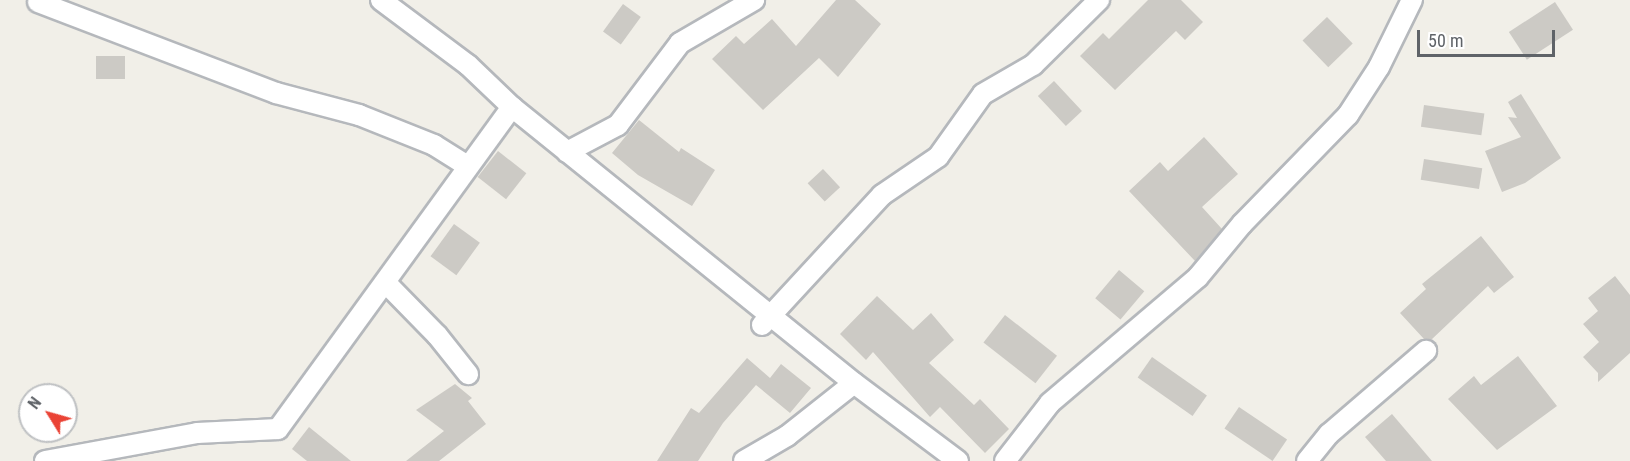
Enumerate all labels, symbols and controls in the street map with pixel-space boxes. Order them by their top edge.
scale bar [1420,18,1558,56]
text: 50 m [1428,30,1463,51]
north arrow [18,383,78,443]
text: N [24,393,45,413]

